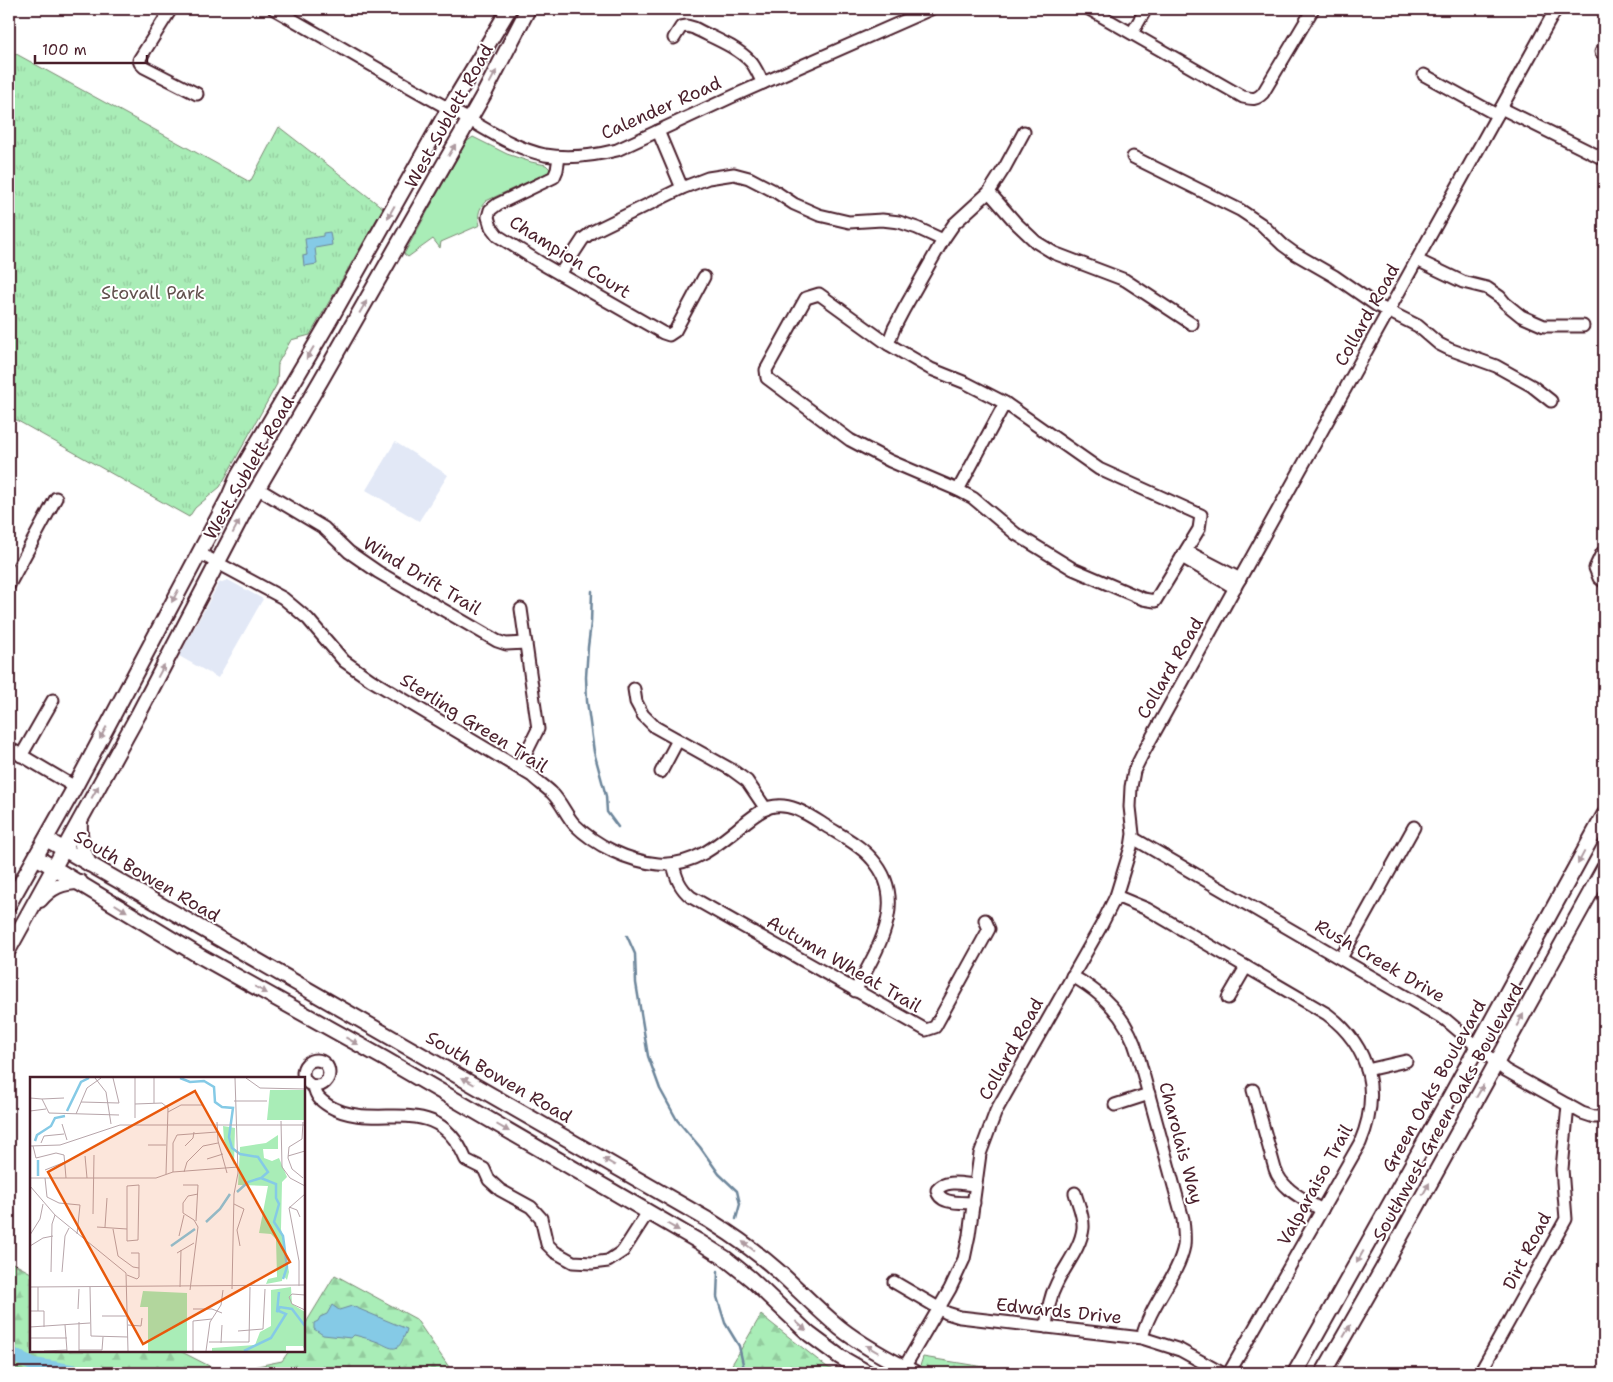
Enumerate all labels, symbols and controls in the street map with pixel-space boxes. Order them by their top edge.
scale bar [35,32,148,64]
text: 100 m [42,40,87,60]
street label: West Sublett Road [399,40,499,192]
one-way arrow [489,70,497,84]
street label: Calender Road [597,71,725,145]
one-way arrow [447,143,456,157]
one-way arrow [386,206,395,219]
street label: Champion Court [505,210,635,304]
street label: Collard Road [1329,259,1405,371]
park label: Stovall Park [101,281,205,305]
one-way arrow [358,301,367,314]
one-way arrow [306,347,315,360]
street label: West Sublett Road [198,392,300,544]
one-way arrow [232,520,240,535]
street label: Wind Drift Trail [358,531,486,621]
one-way arrow [171,589,180,603]
street label: Collard Road [1131,613,1209,723]
one-way arrow [157,664,165,679]
street label: Sterling Green Trail [396,668,553,779]
one-way arrow [98,726,107,740]
one-way arrow [91,784,99,799]
street label: South Bowen Road [70,824,224,928]
one-way arrow [1577,851,1585,865]
one-way arrow [115,903,128,912]
street label: Autumn Wheat Trail [762,910,926,1018]
street label: Rush Creek Drive [1310,914,1450,1008]
street label: Southwest Green Oaks Boulevard [1367,979,1529,1245]
one-way arrow [254,986,268,994]
street label: Collard Road [973,993,1049,1105]
street label: Green Oaks Boulevard [1376,995,1492,1177]
one-way arrow [1516,1012,1524,1027]
street label: South Bowen Road [422,1025,576,1129]
one-way arrow [345,1037,360,1045]
one-way arrow [461,1076,474,1085]
inset map [30,1077,305,1352]
street label: Charolais Way [1153,1079,1209,1207]
one-way arrow [1476,1083,1484,1098]
street label: Valparaiso Trail [1272,1119,1359,1250]
one-way arrow [496,1123,509,1132]
one-way arrow [601,1158,616,1166]
one-way arrow [1422,1182,1430,1196]
street label: Dirt Road [1497,1208,1557,1294]
one-way arrow [667,1222,680,1231]
one-way arrow [741,1241,755,1251]
one-way arrow [1356,1250,1364,1264]
street label: Edwards Drive [995,1292,1123,1330]
one-way arrow [794,1321,807,1332]
one-way arrow [1343,1324,1351,1338]
one-way arrow [866,1345,879,1354]

